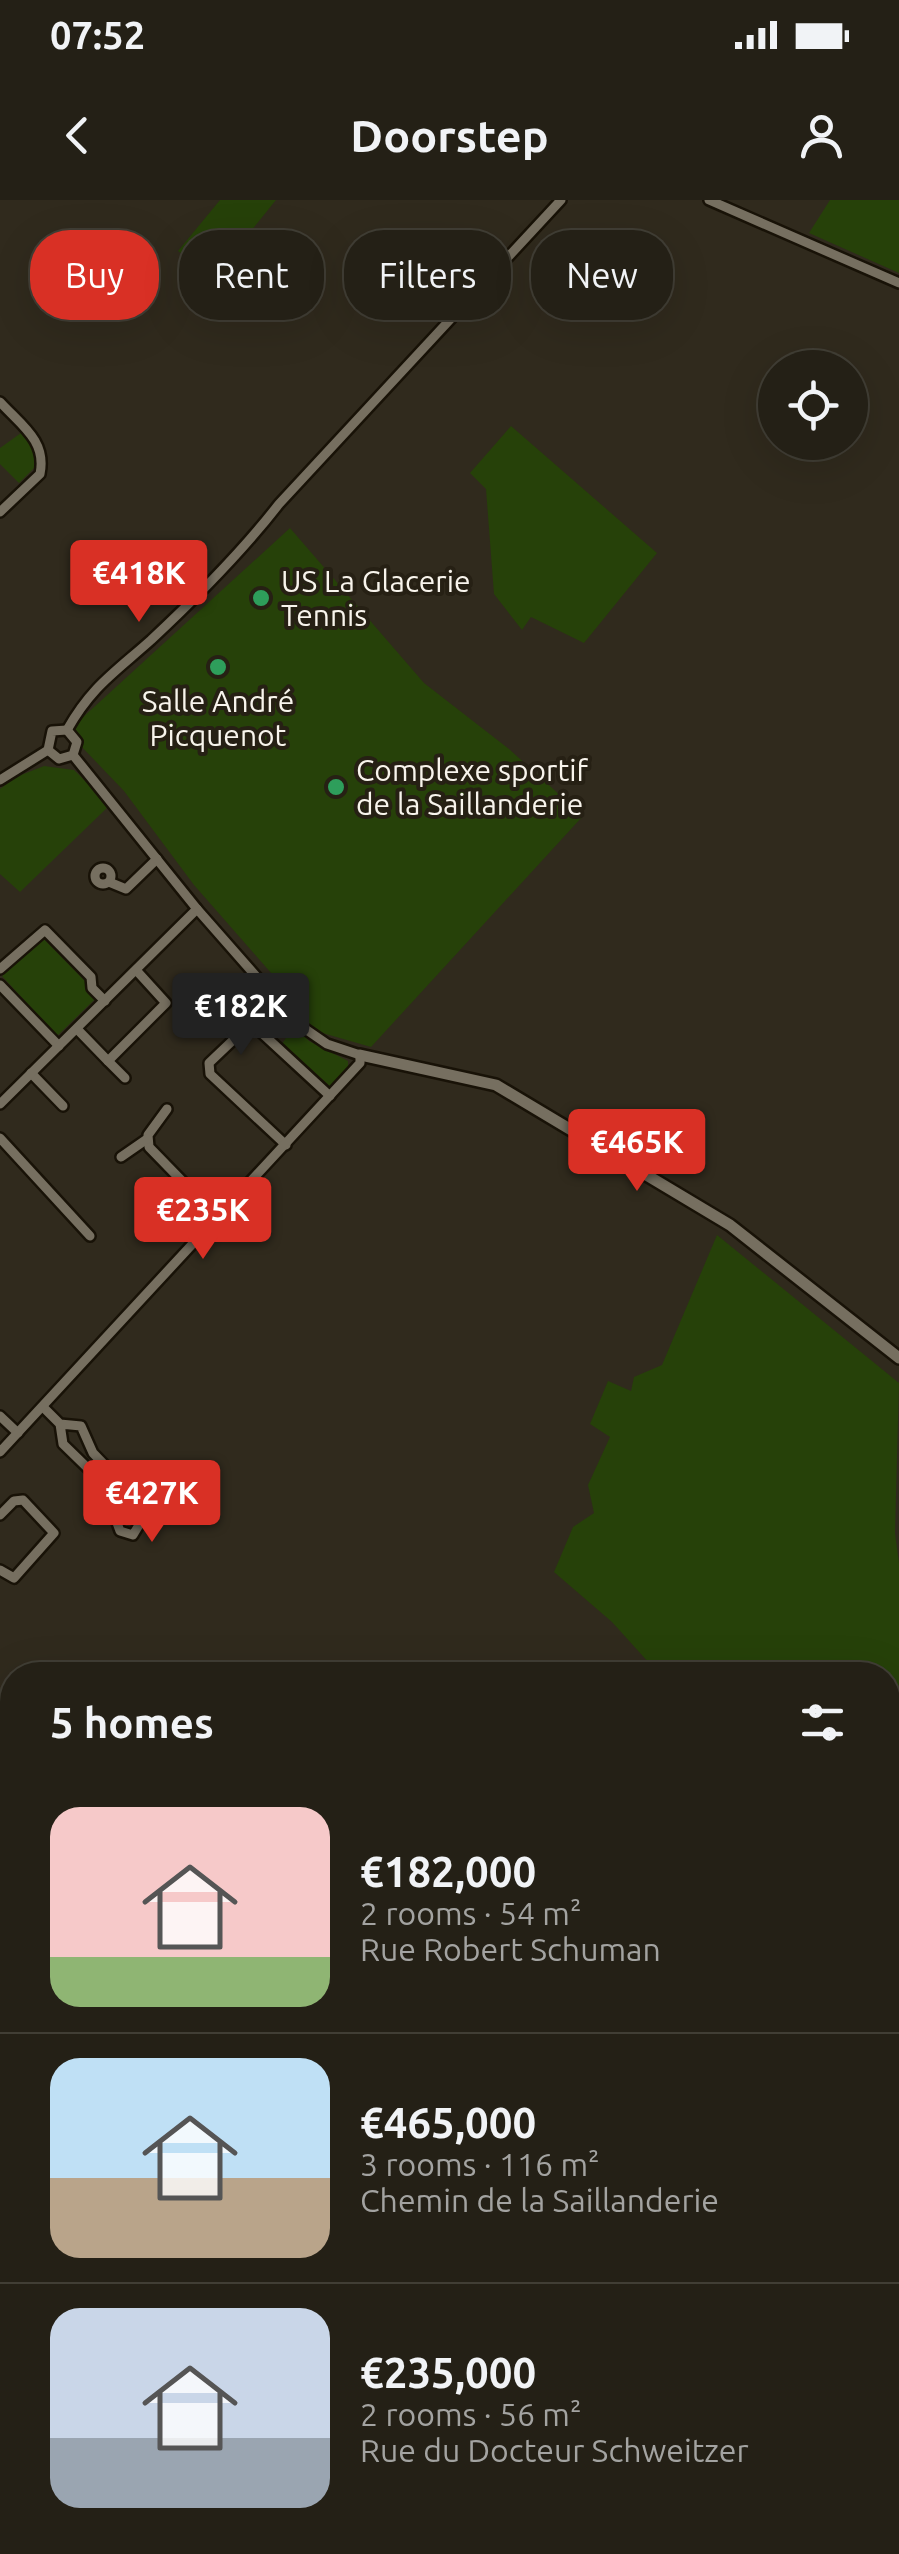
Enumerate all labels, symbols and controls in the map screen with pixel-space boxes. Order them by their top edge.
text: 07:52 [50,14,145,56]
icon: back [50,108,105,163]
icon: person [794,108,849,163]
text: Doorstep [350,110,549,161]
chip: Buy [30,230,159,320]
chip: Rent [179,230,324,320]
chip: Filters [344,230,511,320]
chip: New [531,230,673,320]
map controls [758,350,868,460]
button: locate [758,350,868,460]
pin: €418K [69,540,209,625]
text: €418K [92,554,186,590]
place label: US La Glacerie Tennis [281,564,471,632]
marker: US La Glacerie Tennis [250,587,272,609]
marker: Salle André Picquenot [207,656,229,678]
place label: Salle André Picquenot [142,684,294,752]
place label: Complexe sportif de la Saillanderie [356,753,589,821]
marker: Complexe sportif de la Saillanderie [325,776,347,798]
pin: €182K [171,973,311,1058]
text: €182K [194,987,288,1023]
pin: €465K [567,1109,707,1194]
text: €465K [590,1123,684,1159]
pin: €235K [133,1177,273,1262]
text: €235K [156,1191,250,1227]
pin: €427K [82,1460,222,1545]
text: €427K [105,1474,199,1510]
icon: filters [795,1695,850,1750]
text: 5 homes [50,1699,214,1746]
icon: home [130,1847,250,1967]
text: €182,000 [360,1848,536,1895]
text: 2 rooms · 54 m² [360,1895,581,1931]
text: Rue Robert Schuman [360,1931,661,1967]
icon: home [130,2098,250,2218]
text: €465,000 [360,2099,536,2146]
text: 3 rooms · 116 m² [360,2146,600,2182]
text: Chemin de la Saillanderie [360,2182,719,2218]
icon: home [130,2348,250,2468]
text: €235,000 [360,2349,536,2396]
text: 2 rooms · 56 m² [360,2396,581,2432]
text: Rue du Docteur Schweitzer [360,2432,749,2468]

